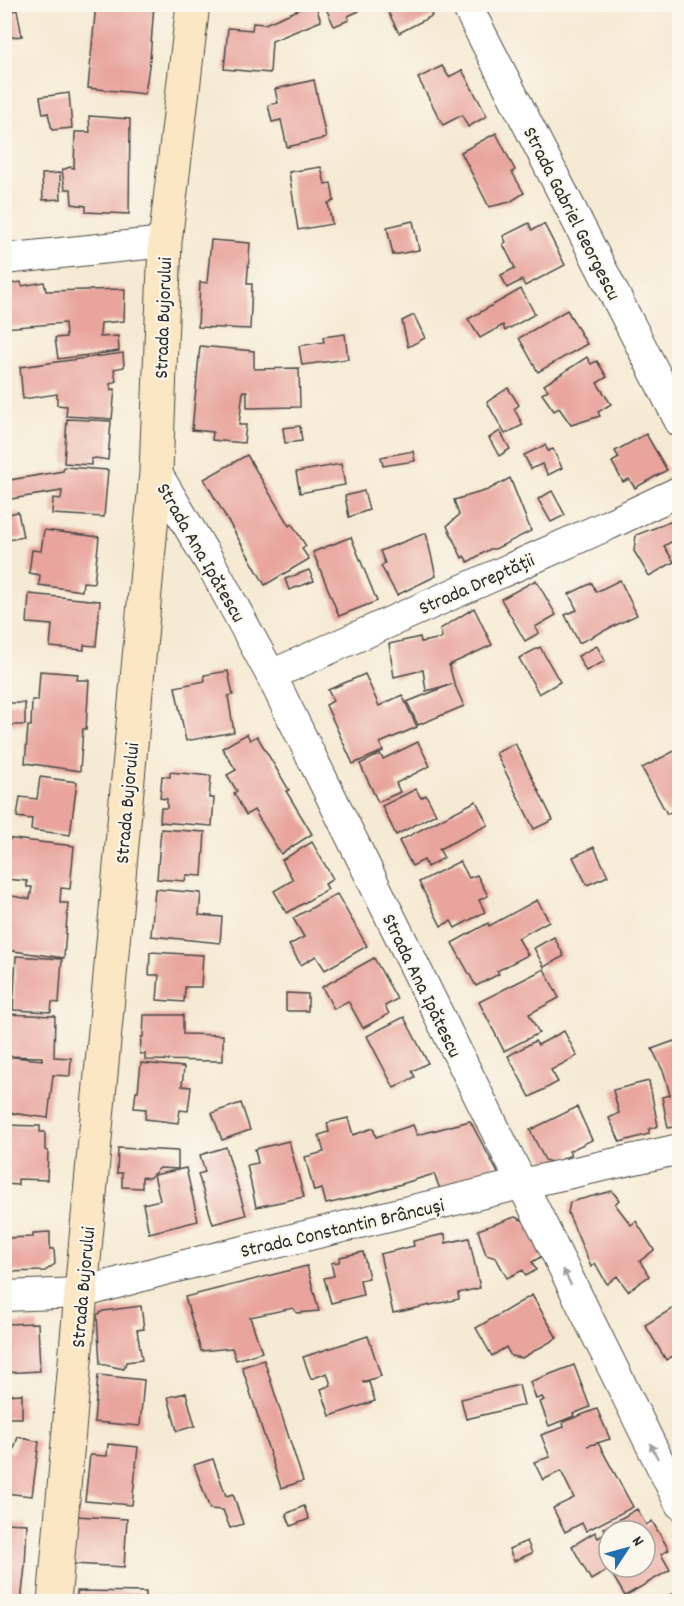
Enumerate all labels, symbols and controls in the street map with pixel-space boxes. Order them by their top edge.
street label: Strada Gabriel Georgescu [514,123,626,306]
street label: Strada Bujorului [149,256,181,379]
street label: Strada Ana Ipătescu [148,478,251,629]
street label: Strada Dreptății [415,548,540,624]
street label: Strada Bujorului [110,741,148,865]
street label: Strada Ana Ipătescu [373,910,467,1063]
street label: Strada Constantin Brâncuși [238,1193,448,1267]
street label: Strada Bujorului [66,1225,104,1349]
one-way arrow [562,1268,572,1285]
one-way arrow [649,1443,658,1460]
north arrow [597,1519,657,1579]
text: N [625,1532,649,1552]

